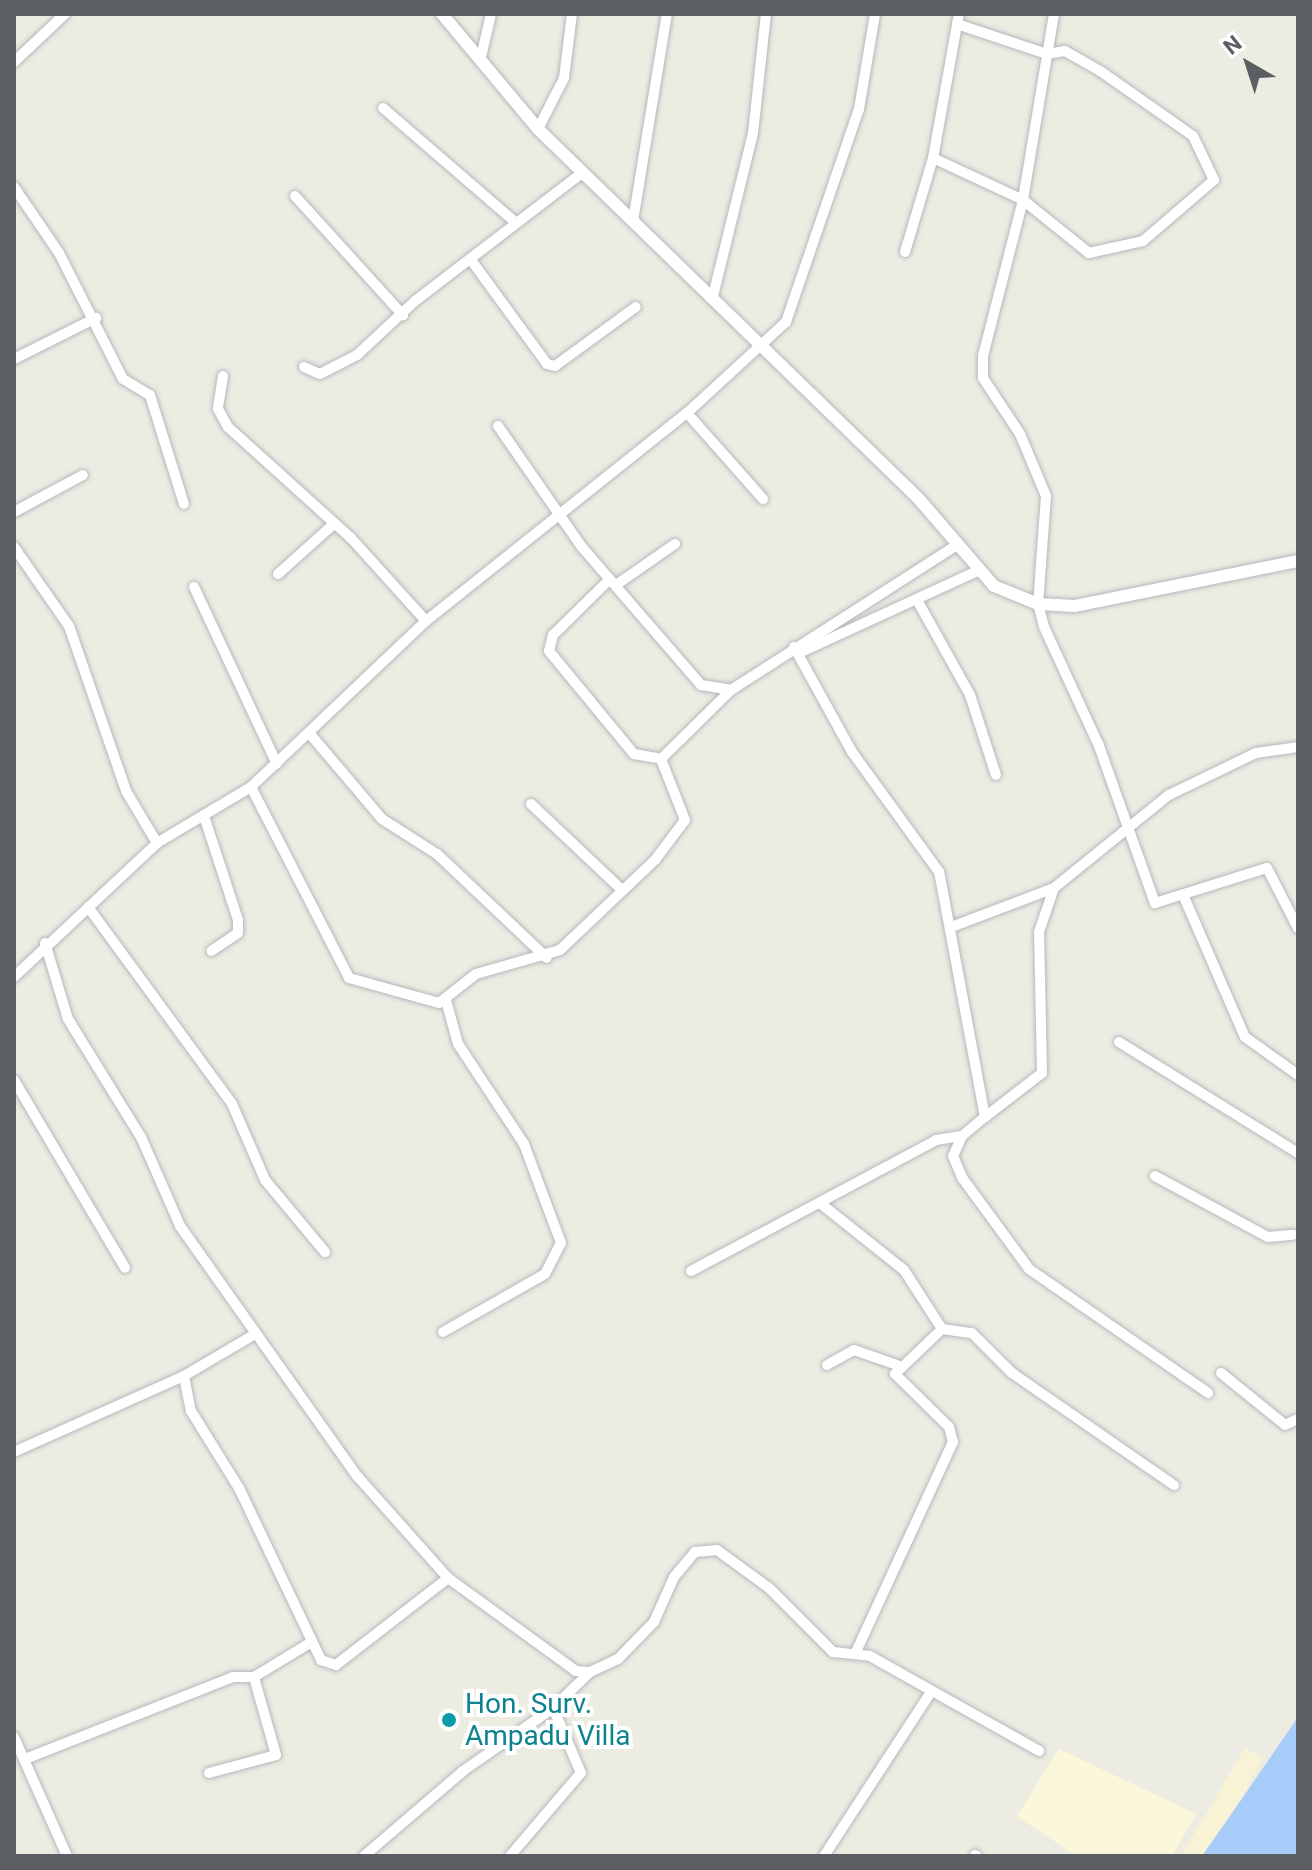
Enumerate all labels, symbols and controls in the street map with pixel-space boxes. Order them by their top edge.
north arrow [1208,24,1288,104]
text: N [1219,30,1246,60]
place label: Hon. Surv. Ampadu Villa [465,1687,630,1753]
marker: Hon. Surv. Ampadu Villa [440,1711,458,1729]

